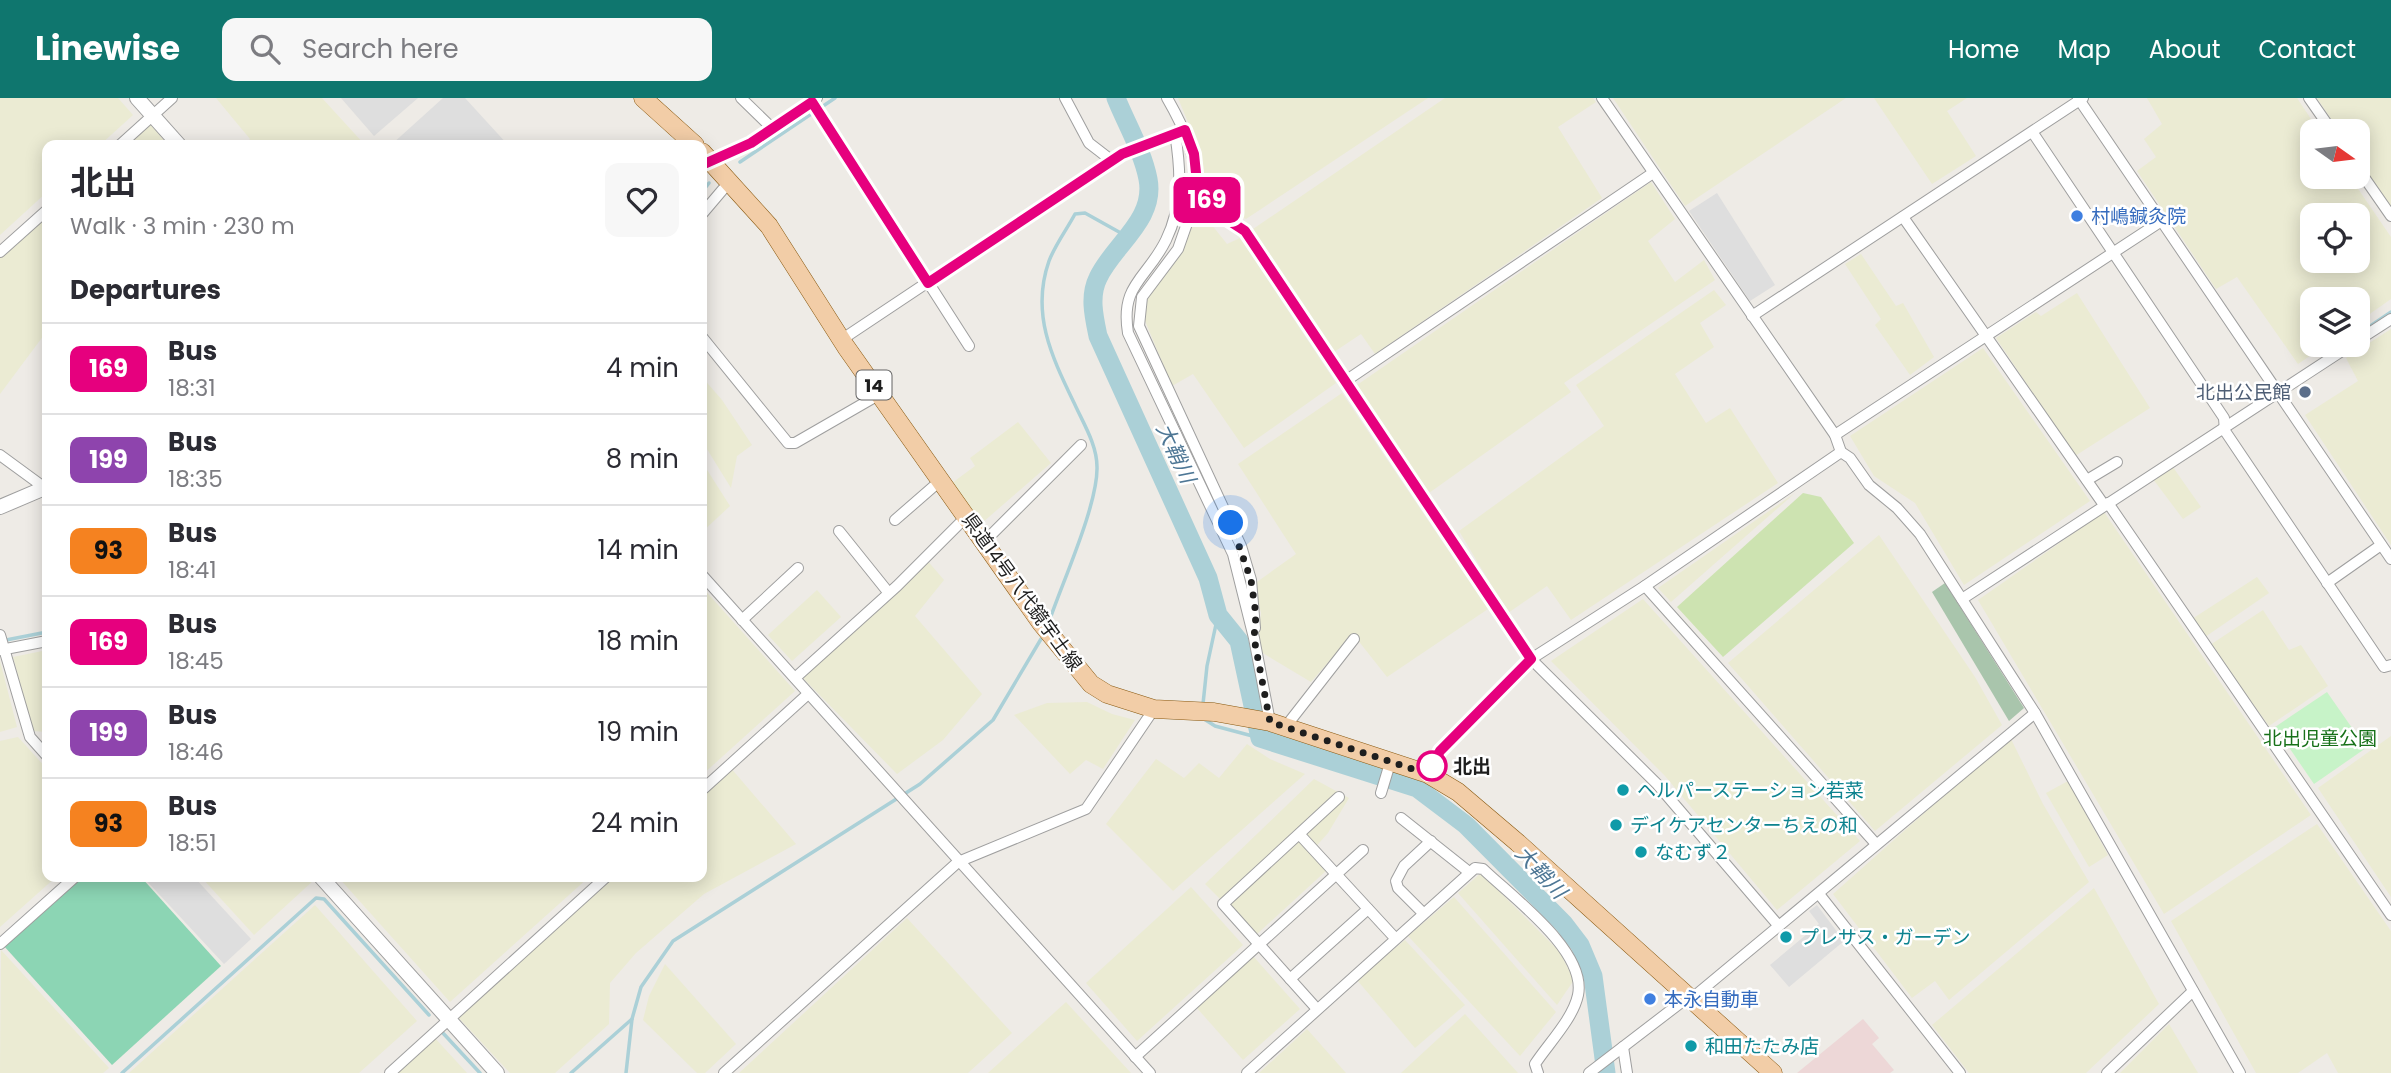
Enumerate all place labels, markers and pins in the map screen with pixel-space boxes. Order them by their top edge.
place label: 村嶋鍼灸院 [2091,203,2186,230]
marker: 村嶋鍼灸院 [2069,208,2085,224]
place label: 北出公民館 [2196,379,2291,406]
marker: 北出公民館 [2297,384,2313,400]
marker: 北出 [1417,751,1447,781]
place label: 北出 [1453,753,1491,780]
place label: ヘルパーステーション若菜 [1637,777,1864,804]
marker: ヘルパーステーション若菜 [1615,782,1631,798]
place label: デイケアセンターちえの和 [1630,812,1858,839]
marker: デイケアセンターちえの和 [1608,817,1624,833]
place label: なむず２ [1655,839,1731,866]
marker: なむず２ [1633,844,1649,860]
place label: プレサス・ガーデン [1800,924,1971,951]
marker: プレサス・ガーデン [1778,929,1794,945]
place label: 本永自動車 [1664,986,1759,1013]
marker: 本永自動車 [1642,991,1658,1007]
place label: 和田たたみ店 [1705,1033,1819,1060]
marker: 和田たたみ店 [1683,1038,1699,1054]

